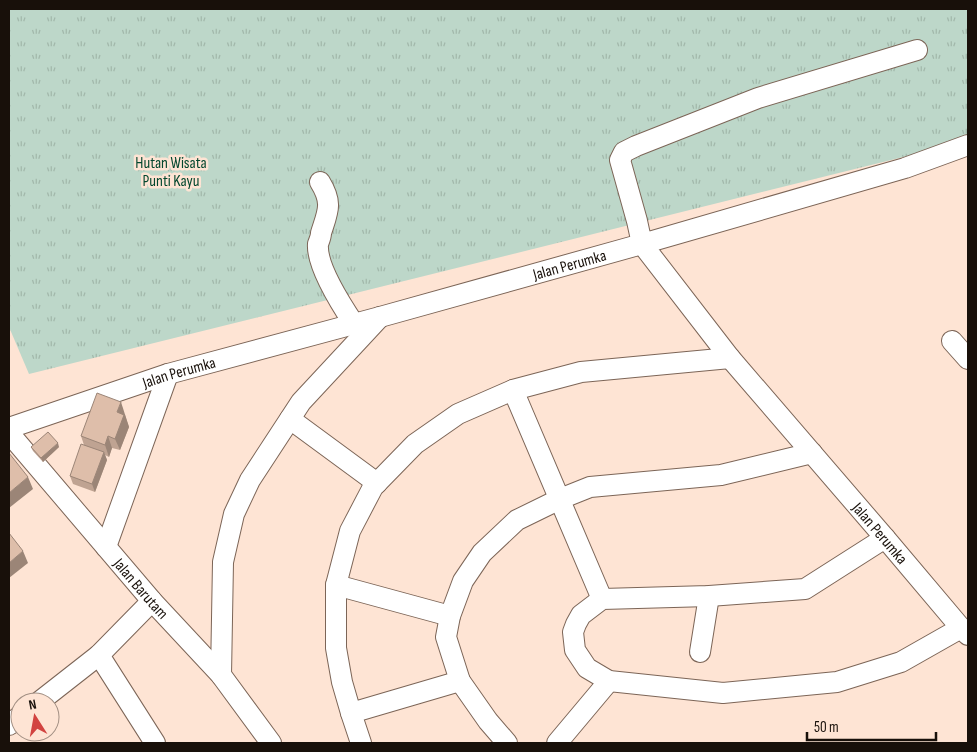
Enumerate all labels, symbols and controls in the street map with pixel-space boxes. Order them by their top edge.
park label: Hutan Wisata Punti Kayu [135,154,207,191]
street label: Jalan Perumka [530,246,608,285]
street label: Jalan Perumka [139,354,218,393]
street label: Jalan Perumka [847,498,911,568]
street label: Jalan Barutam [108,554,172,623]
north arrow [10,692,60,742]
text: N [27,696,38,714]
scale bar [807,710,936,742]
text: 50 m [814,718,839,737]

